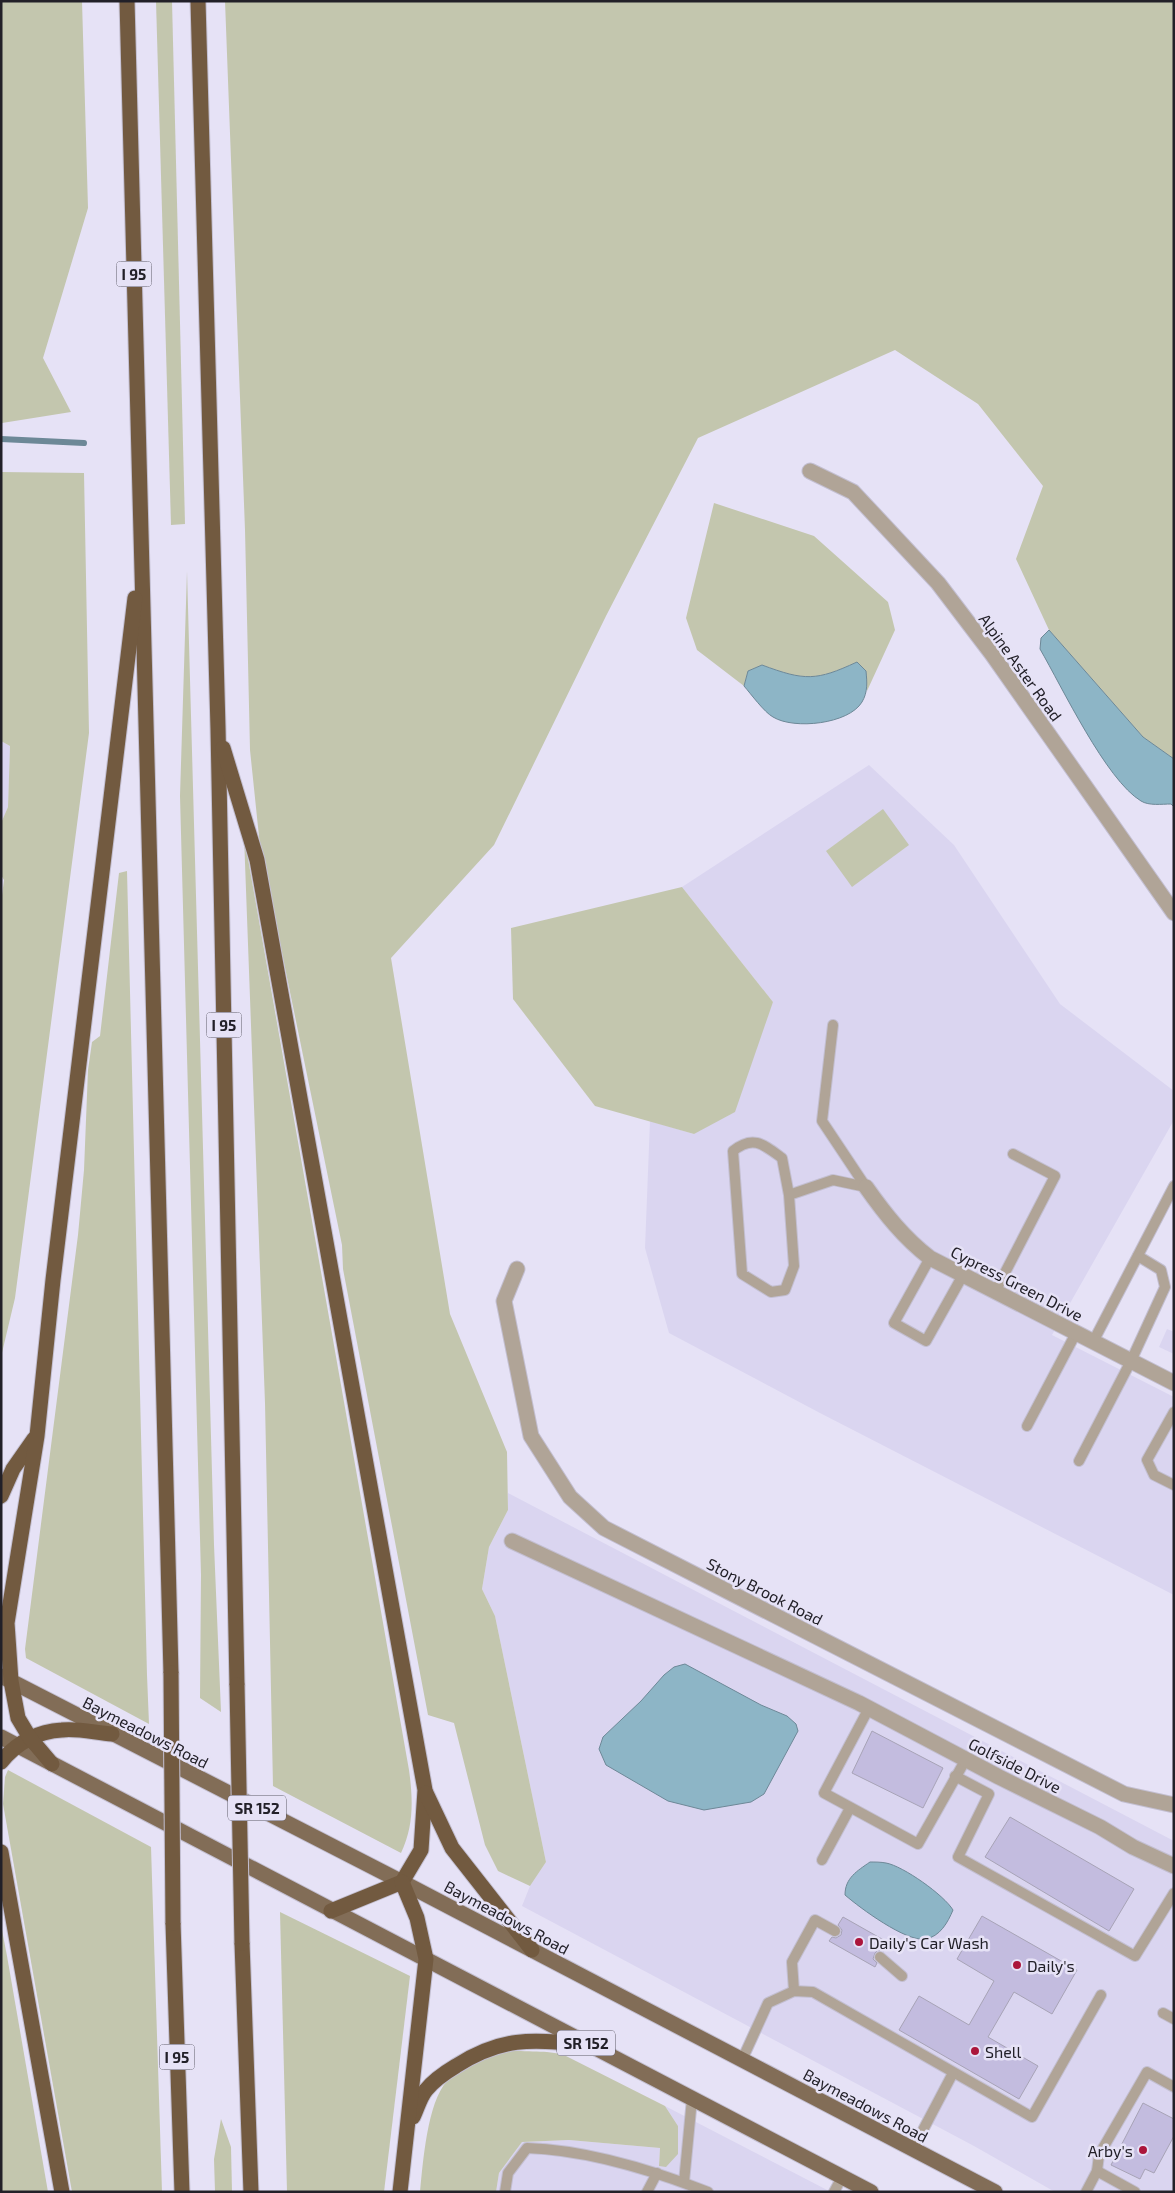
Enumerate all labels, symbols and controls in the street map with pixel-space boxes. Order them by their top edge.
road number: I 95 [116,262,152,286]
street label: Alpine Aster Road [976,610,1066,724]
road number: I 95 [206,1012,242,1038]
street label: Cypress Green Drive [948,1241,1086,1325]
street label: Stony Brook Road [704,1554,826,1628]
street label: Baymeadows Road [80,1692,212,1772]
street label: Golfside Drive [966,1734,1064,1796]
road number: SR 152 [228,1796,286,1820]
street label: Baymeadows Road [441,1876,573,1958]
place label: Daily's Car Wash [869,1933,989,1952]
marker: Daily's Car Wash [853,1936,865,1948]
place label: Daily's [1027,1956,1075,1975]
marker: Daily's [1011,1959,1023,1971]
road number: SR 152 [557,2030,615,2056]
place label: Shell [985,2042,1022,2061]
road number: I 95 [160,2044,194,2070]
marker: Shell [969,2045,981,2057]
street label: Baymeadows Road [800,2064,932,2146]
place label: Arby's [1088,2141,1133,2160]
marker: Arby's [1137,2144,1149,2156]

